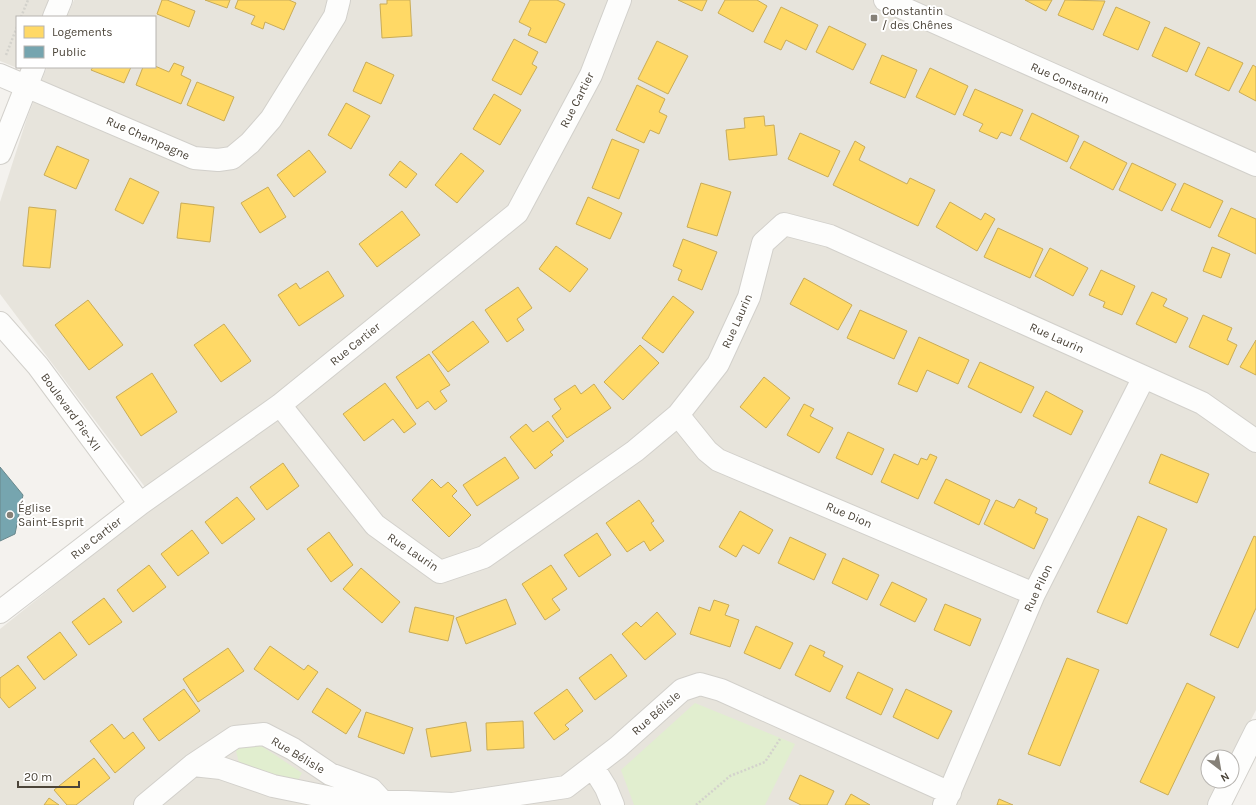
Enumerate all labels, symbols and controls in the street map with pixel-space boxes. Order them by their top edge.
place label: Constantin / des Chênes [882,4,953,32]
marker: Constantin / des Chênes [869,13,879,23]
legend [16,16,156,68]
text: Logements [52,25,113,39]
text: Public [52,45,86,59]
street label: Rue Constantin [1028,59,1112,107]
street label: Rue Cartier [557,69,597,130]
street label: Rue Champagne [104,113,192,163]
street label: Rue Laurin [719,292,755,350]
street label: Rue Cartier [327,319,383,368]
street label: Rue Laurin [1028,320,1086,356]
street label: Boulevard Pie-XII [38,370,104,454]
street label: Rue Dion [824,499,874,531]
place label: Église Saint-Esprit [18,500,84,529]
marker: Église Saint-Esprit [5,510,15,520]
street label: Rue Cartier [68,513,125,562]
street label: Rue Laurin [385,530,441,574]
street label: Rue Pilon [1021,562,1055,614]
street label: Rue Bélisle [629,688,683,738]
street label: Rue Bélisle [269,734,327,776]
north arrow [1200,749,1240,789]
scale bar [18,763,79,789]
text: 20 m [24,770,52,784]
text: N [1218,770,1232,785]

